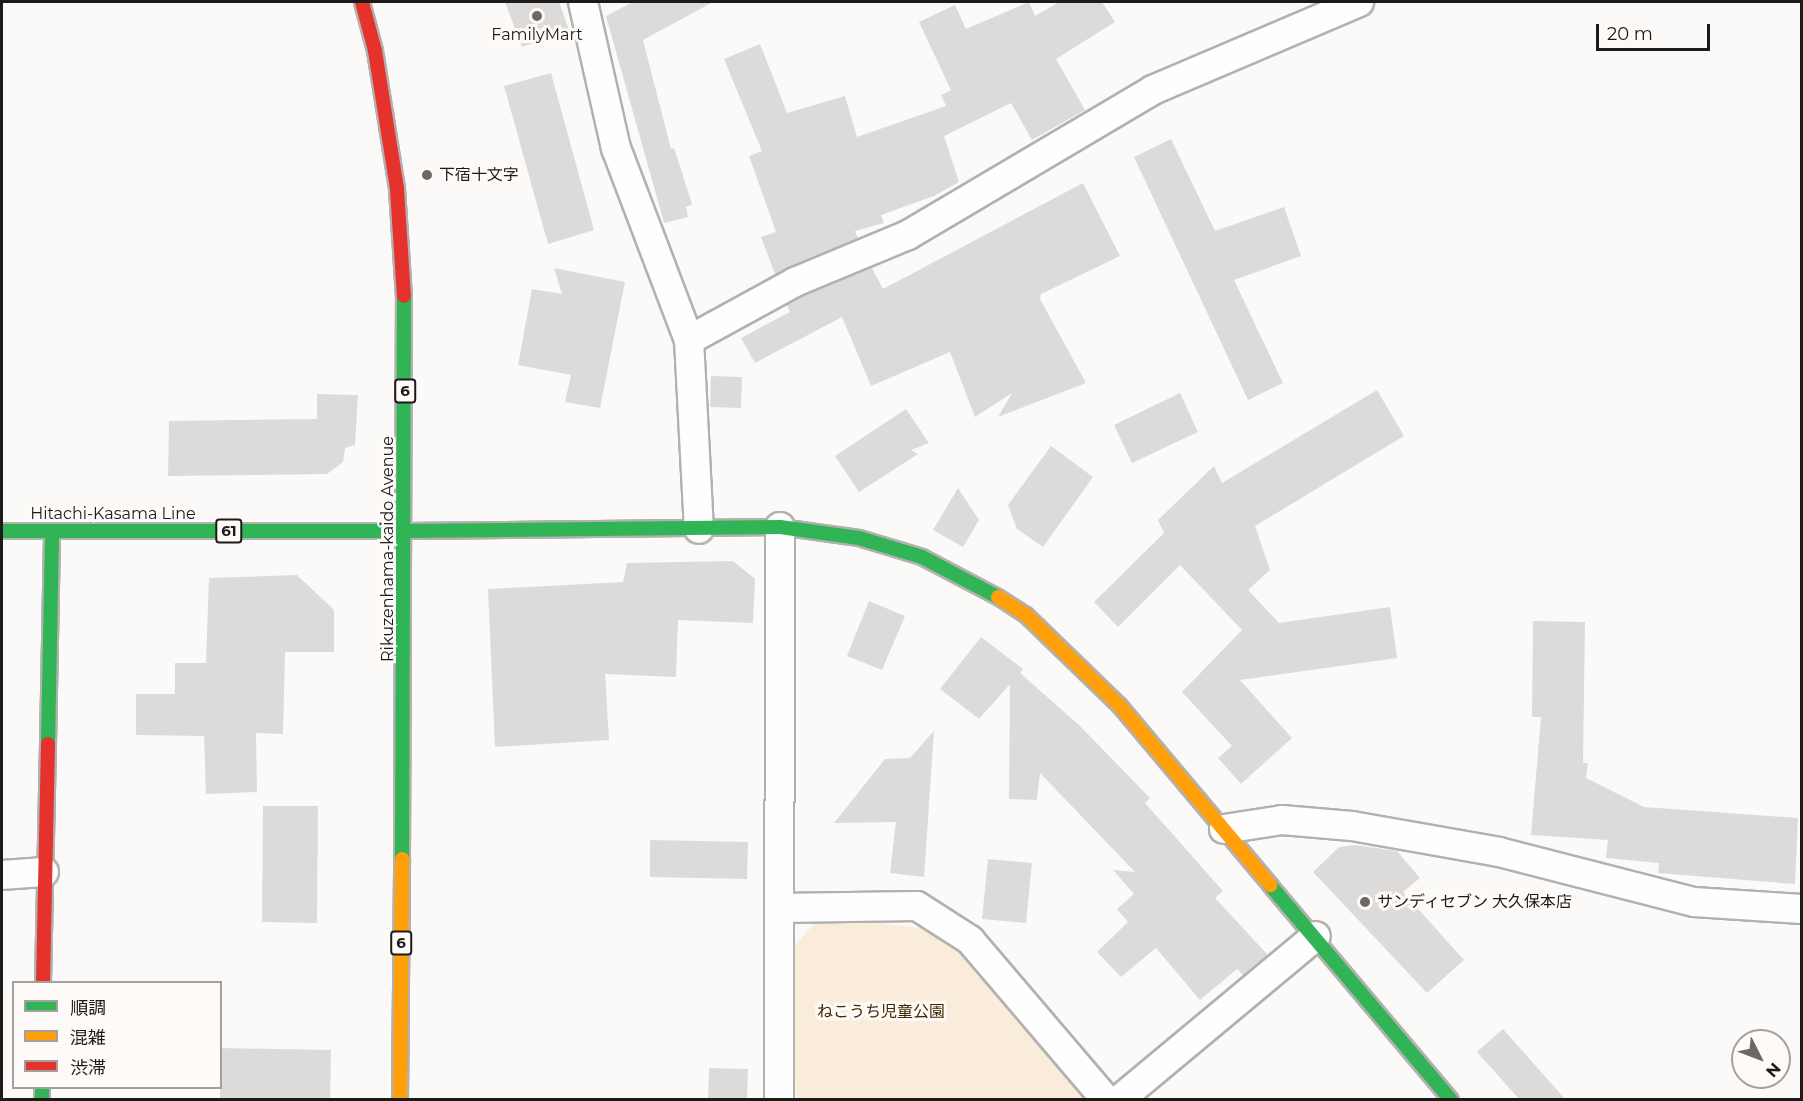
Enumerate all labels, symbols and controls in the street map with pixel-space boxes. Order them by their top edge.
marker: FamilyMart [530,9,544,23]
scale bar [1599,12,1713,50]
text: 20 m [1607,23,1653,45]
place label: FamilyMart [491,25,583,45]
place label: 下宿十文字 [439,165,519,185]
marker: 下宿十文字 [420,168,434,182]
road number: 6 [393,379,417,403]
street label: Rikuzenhama-kaido Avenue [378,436,398,662]
street label: Hitachi-Kasama Line [30,504,196,524]
road number: 61 [214,519,244,543]
place label: サンディセブン 大久保本店 [1377,892,1573,912]
marker: サンディセブン 大久保本店 [1358,895,1372,909]
road number: 6 [389,931,413,955]
legend [12,981,222,1089]
text: 順調 [70,997,106,1019]
park label: ねこうち児童公園 [817,1002,945,1022]
text: 混雑 [70,1027,106,1049]
north arrow [1731,1029,1791,1089]
text: 渋滞 [70,1057,106,1079]
text: N [1762,1059,1785,1081]

